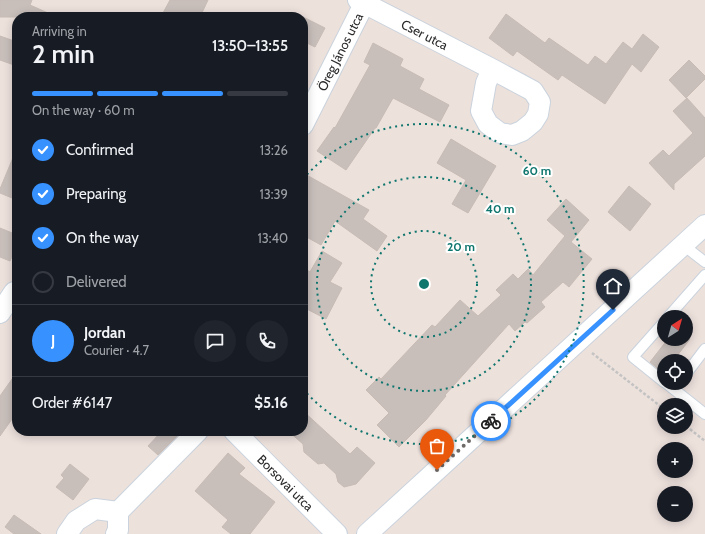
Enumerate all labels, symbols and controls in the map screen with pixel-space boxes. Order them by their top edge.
street label: Öreg János utca [314,9,367,94]
street label: Cser utca [399,16,451,53]
text: Arriving in [32,23,87,39]
text: 13:50–13:55 [212,37,288,55]
text: 2 min [32,38,95,70]
text: On the way · 60 m [32,102,135,118]
icon: check [32,139,54,161]
text: Confirmed [66,141,134,159]
text: 13:26 [260,142,288,158]
text: 60 m [523,163,551,178]
icon: check [32,183,54,205]
text: Preparing [66,185,126,203]
text: 13:39 [260,186,288,202]
text: 40 m [485,201,515,216]
icon: check [32,227,54,249]
text: On the way [66,229,139,247]
text: 13:40 [257,230,288,246]
text: 20 m [447,239,475,254]
pin [596,269,630,310]
text: Delivered [66,273,127,291]
icon: home [602,275,624,297]
centre of rings [417,277,431,291]
north arrow [657,310,693,346]
map controls [657,310,693,522]
button: chat [194,320,236,362]
button: phone [246,320,288,362]
text: Jordan [84,324,126,342]
text: J [51,332,55,350]
text: Courier · 4.7 [84,342,149,358]
button: locate [657,354,693,390]
text: Order #6147 [32,394,112,412]
text: $5.16 [254,394,288,412]
button: layers [657,398,693,434]
courier [471,401,511,441]
icon: bike [480,410,502,432]
pin [420,429,454,470]
icon: bag [426,435,448,457]
button: + [657,442,693,478]
street label: Borsovai utca [254,451,318,515]
button: − [657,486,693,522]

